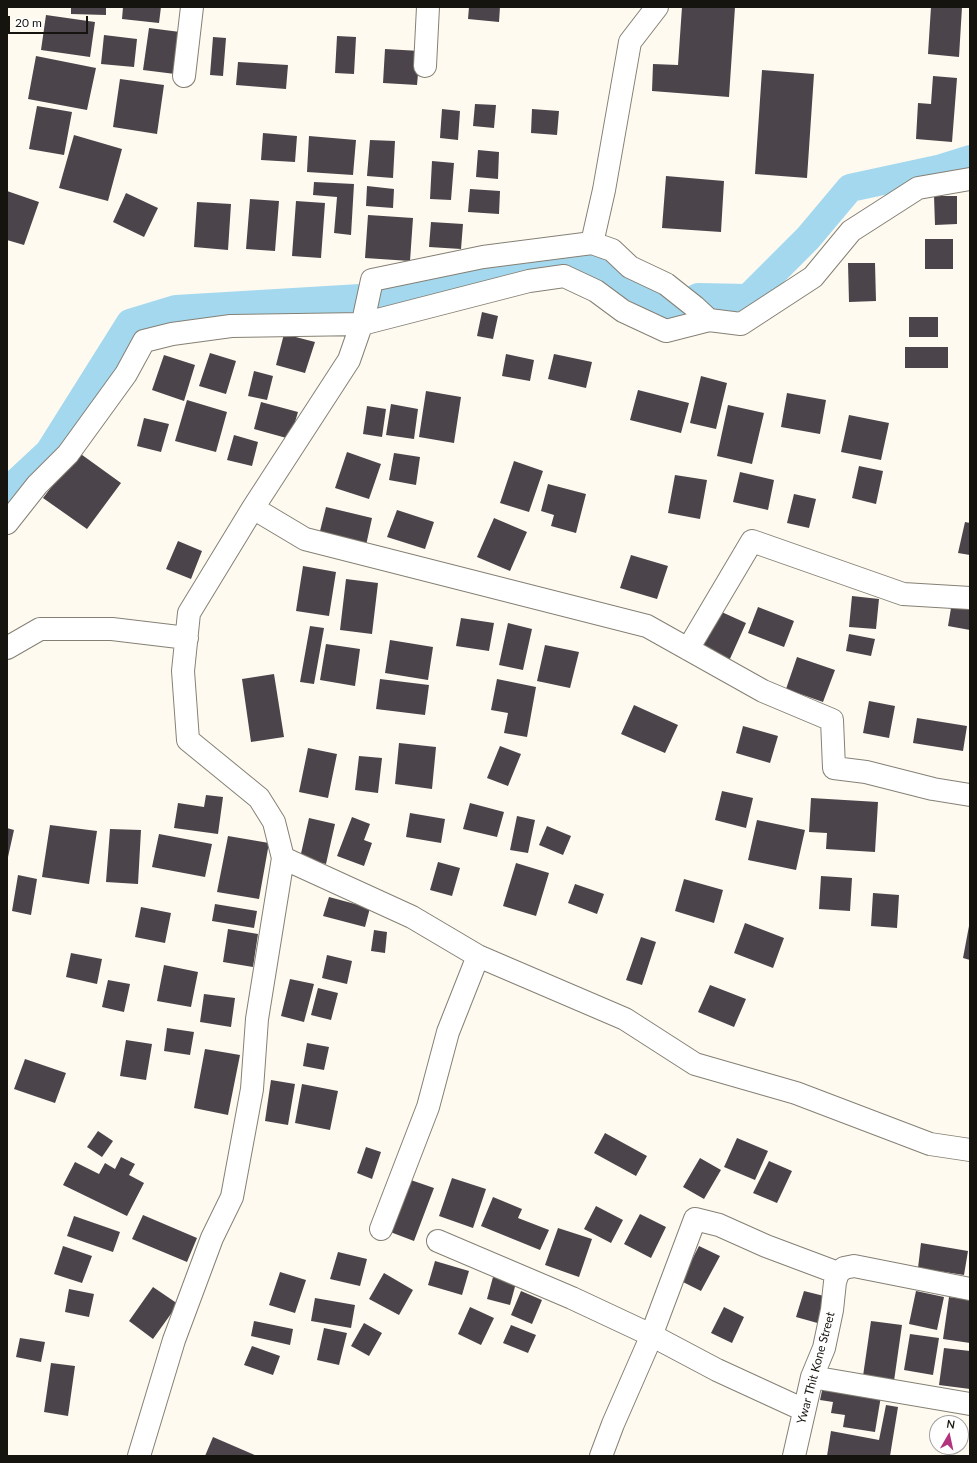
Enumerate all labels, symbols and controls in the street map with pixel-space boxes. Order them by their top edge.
scale bar [10,8,90,34]
text: 20 m [15,15,42,30]
street label: Ywar Thit Kone Street [794,1310,838,1426]
north arrow [929,1415,969,1455]
text: N [946,1417,956,1431]

